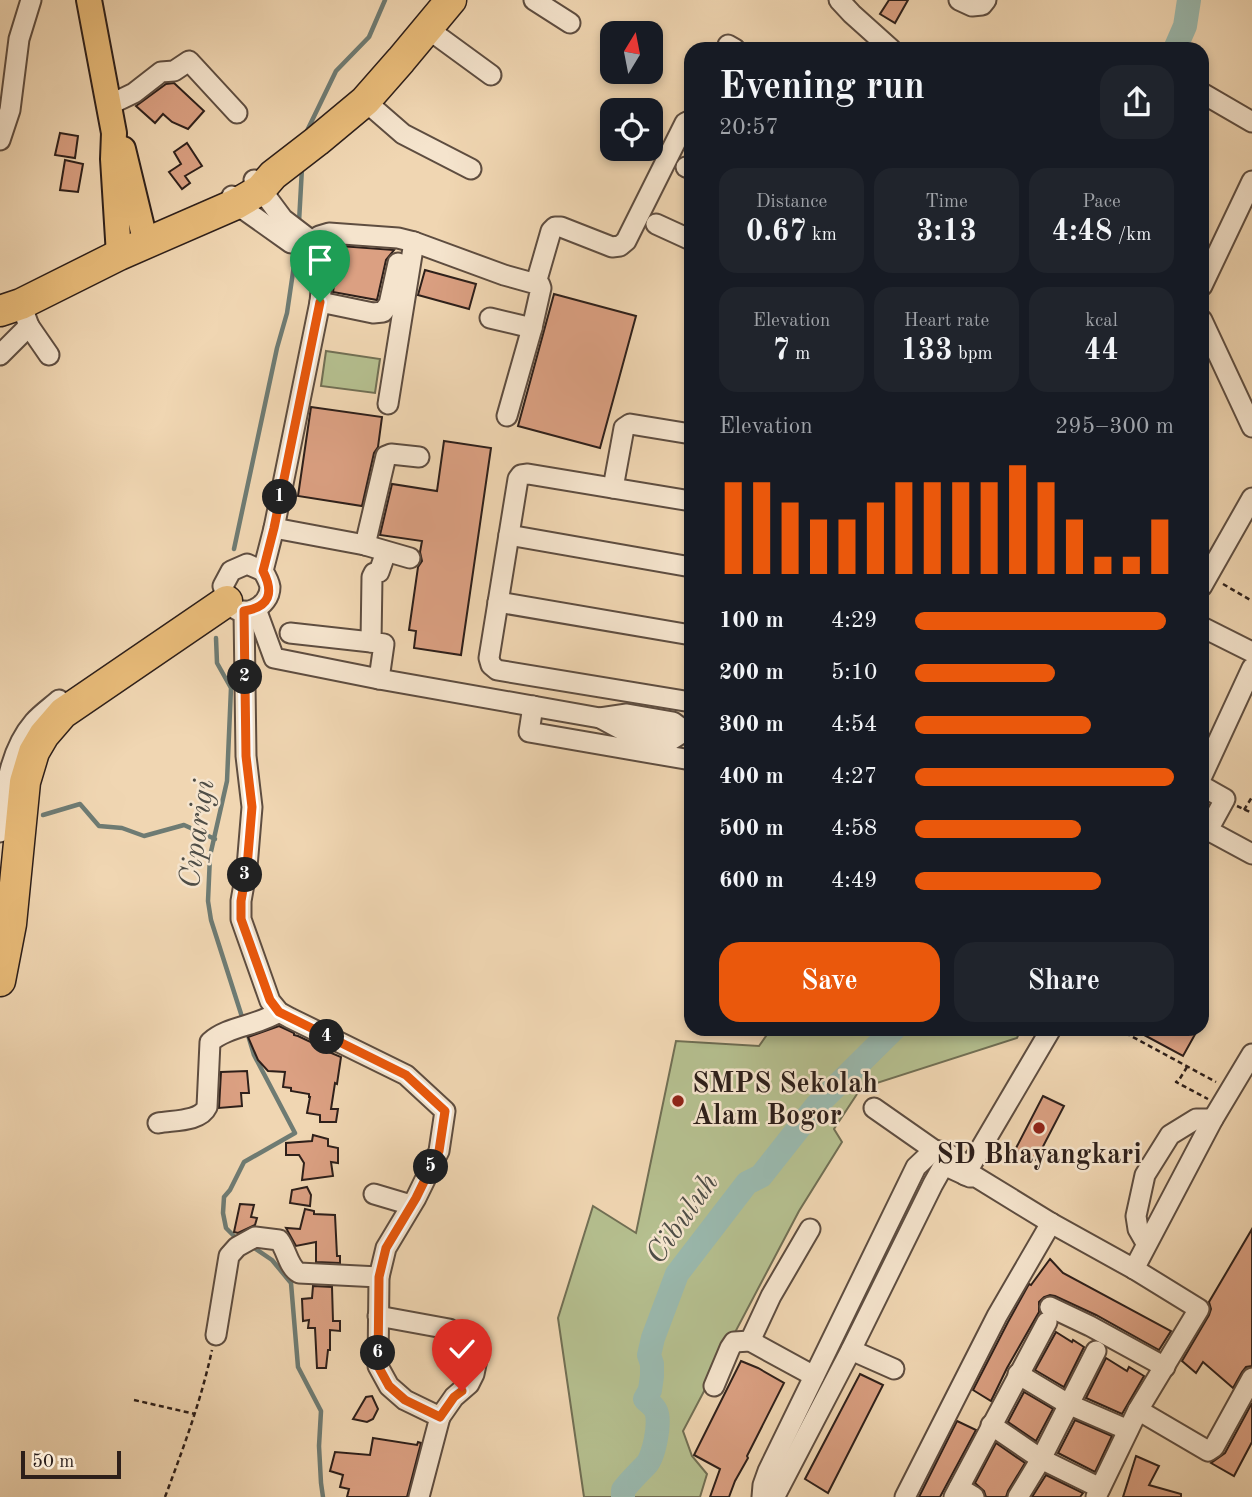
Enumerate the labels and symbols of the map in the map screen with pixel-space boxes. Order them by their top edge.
north arrow [600,21,663,84]
pin [290,230,350,302]
pin: 1 [262,480,298,514]
pin: 2 [228,660,262,694]
water label: Ciparigi [176,778,220,890]
pin: 3 [228,858,262,892]
pin: 4 [310,1020,344,1054]
place label: SMPS Sekolah Alam Bogor [692,1071,878,1131]
marker: SMPS Sekolah Alam Bogor [670,1093,686,1109]
marker: SD Bhayangkari [1031,1120,1047,1136]
place label: SD Bhayangkari [936,1142,1142,1170]
pin: 5 [414,1150,448,1184]
water label: Cibuluh [641,1168,725,1270]
pin [432,1319,492,1391]
pin: 6 [360,1336,396,1370]
scale bar [21,1448,121,1480]

